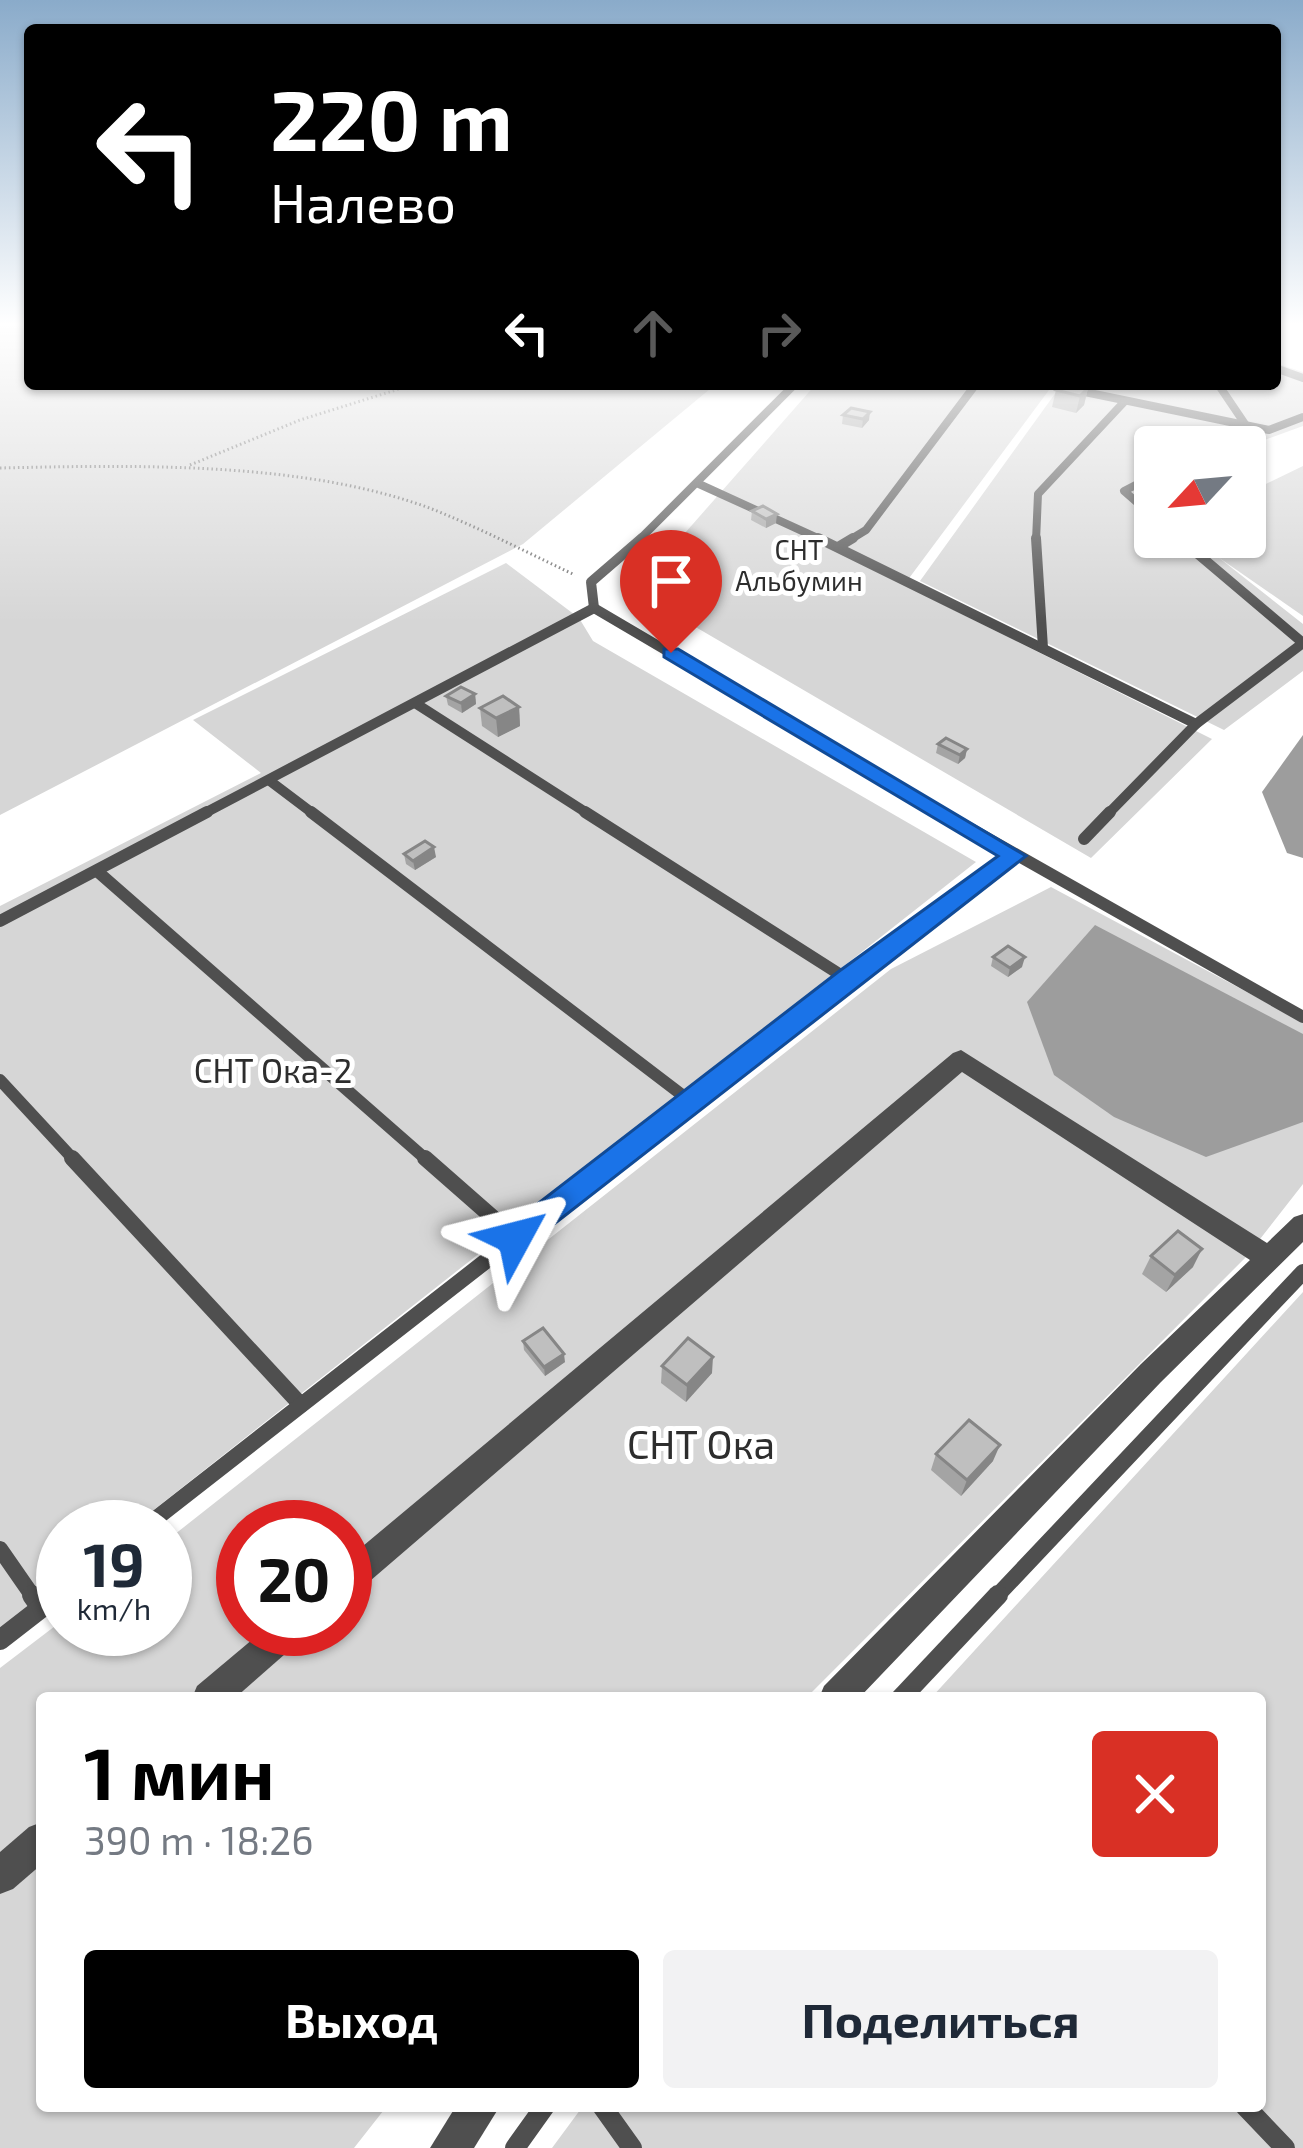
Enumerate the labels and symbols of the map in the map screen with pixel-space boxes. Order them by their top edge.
north arrow [1134,426,1266,558]
pin [620,530,722,653]
park label: СНТ Альбумин [735,533,863,597]
park label: СНТ Ока-2 [194,1050,352,1090]
position arrow [452,1175,578,1301]
park label: СНТ Ока [627,1420,775,1467]
speed limit sign: 20 [216,1500,372,1656]

